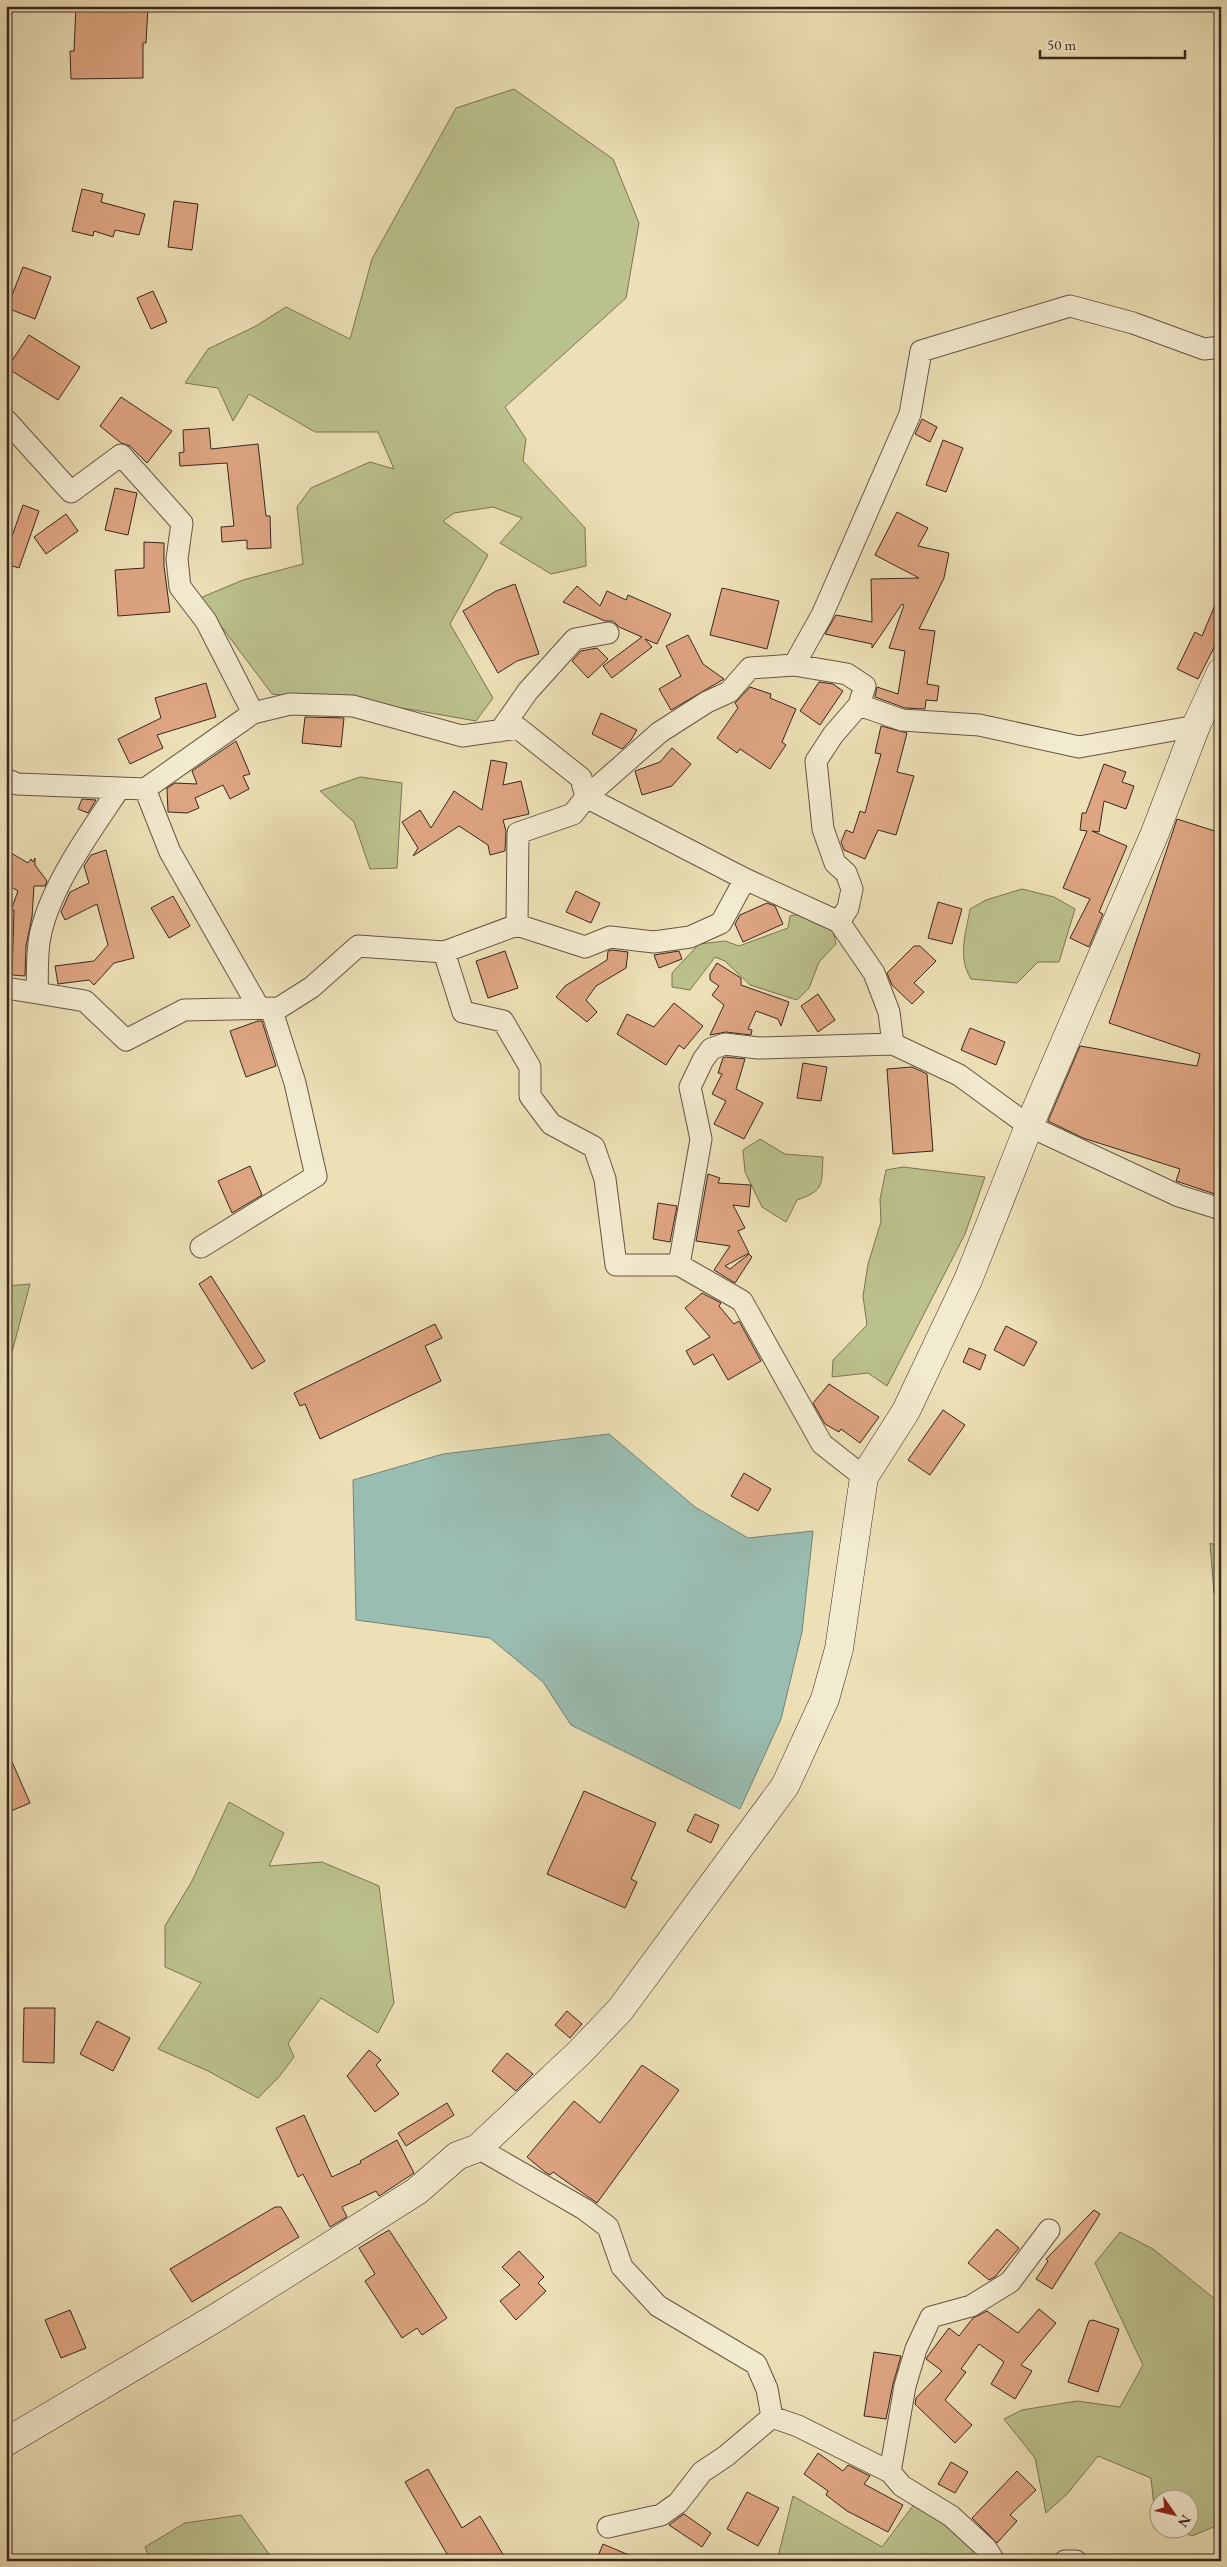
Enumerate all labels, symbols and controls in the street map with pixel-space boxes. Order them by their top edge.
scale bar [1040,28,1184,60]
text: 50 m [1047,35,1076,54]
north arrow [1150,2490,1200,2540]
text: N [1174,2512,1195,2532]

